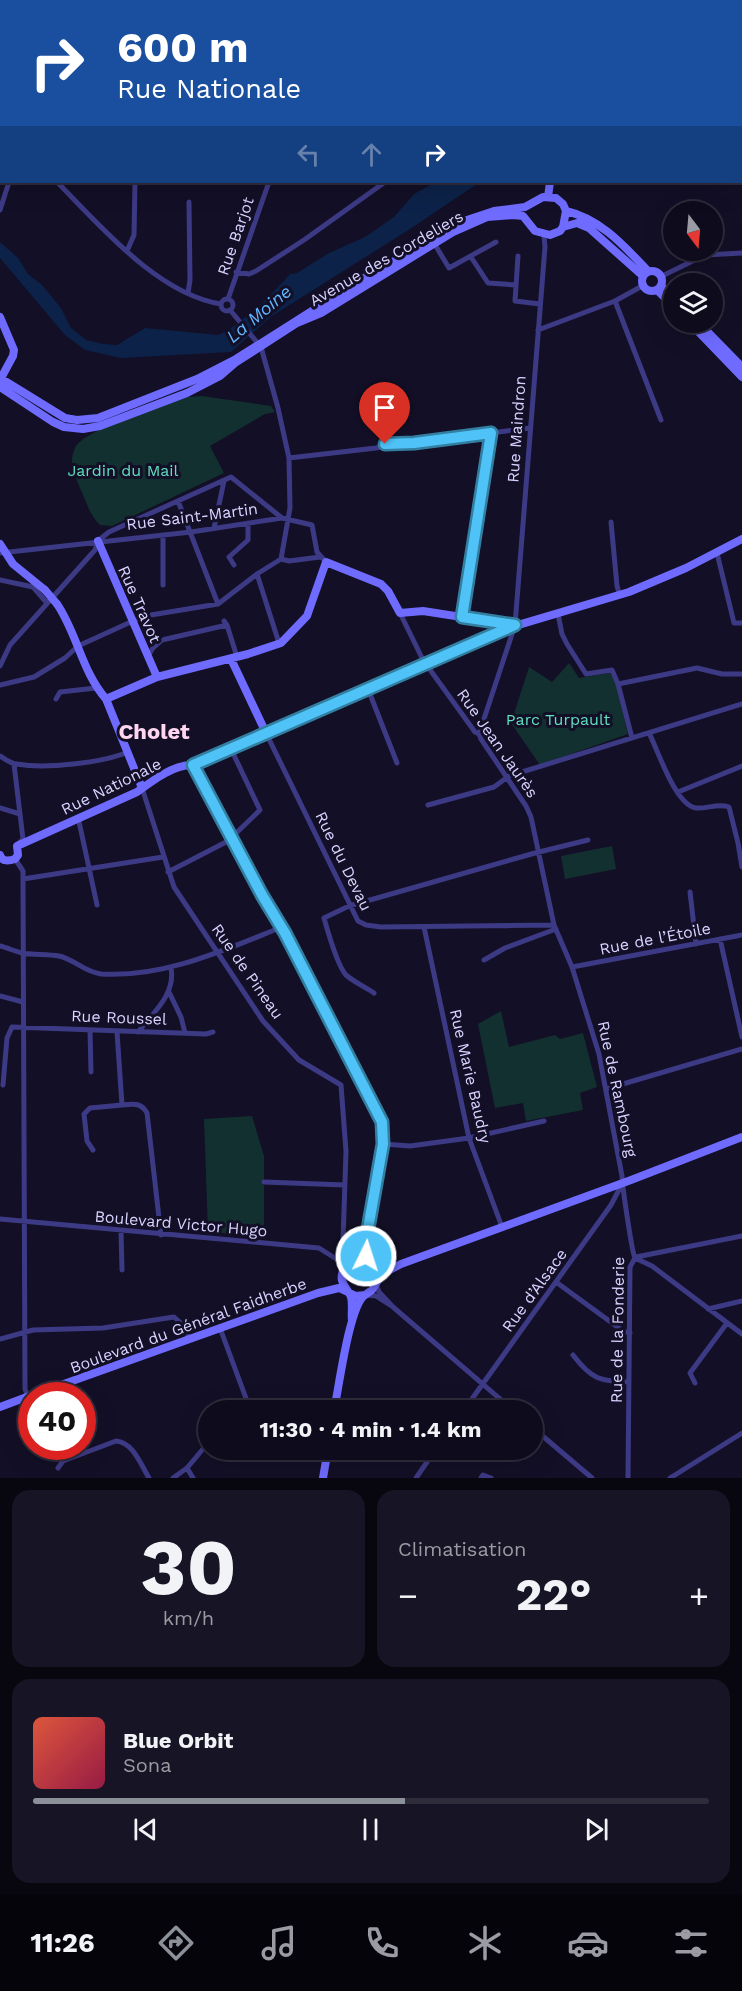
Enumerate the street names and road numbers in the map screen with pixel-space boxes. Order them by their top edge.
street label: Rue Barjot [213,194,258,278]
street label: Avenue des Cordeliers [306,207,466,310]
street label: Rue Maindron [503,375,530,483]
street label: Rue Saint-Martin [125,499,259,534]
street label: Rue Travot [114,563,165,646]
street label: Rue Jean Jaurès [453,685,542,801]
street label: Rue Nationale [58,754,164,819]
street label: Rue du Devau [311,809,376,914]
street label: Rue de l’Étoile [598,918,712,959]
street label: Rue de Pineau [208,920,287,1023]
street label: Rue Roussel [71,1006,167,1029]
street label: Rue Marie Baudry [446,1007,495,1146]
street label: Rue de Rambourg [594,1019,641,1159]
street label: Boulevard Victor Hugo [94,1206,268,1241]
street label: Rue d’Alsace [498,1245,571,1336]
street label: Rue de la Fonderie [607,1257,628,1403]
street label: Boulevard du Général Faidherbe [67,1274,309,1377]

